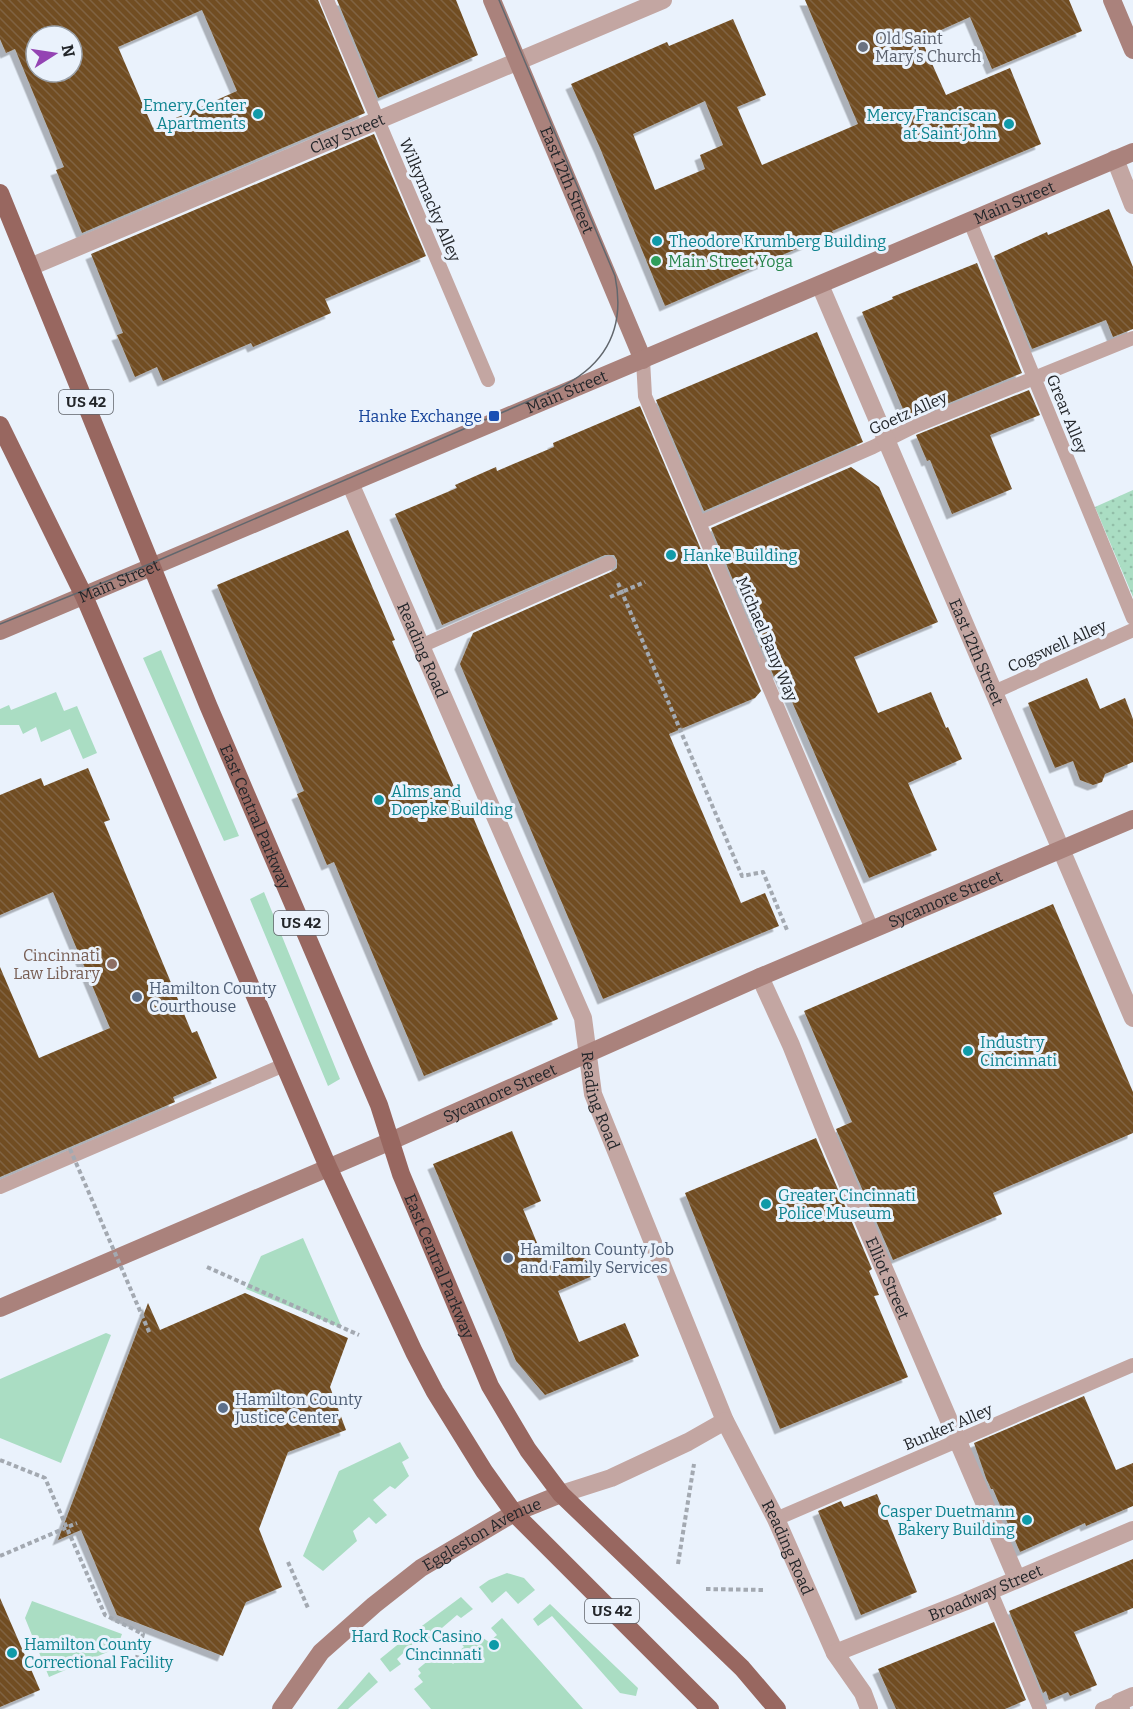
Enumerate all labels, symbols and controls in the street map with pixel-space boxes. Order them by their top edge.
north arrow [24,24,84,84]
place label: Old Saint Mary’s Church [875,29,981,66]
marker: Old Saint Mary’s Church [856,40,870,54]
text: N [58,43,79,59]
place label: Emery Center Apartments [143,96,246,133]
place label: Mercy Franciscan at Saint John [867,106,997,143]
marker: Emery Center Apartments [251,107,265,121]
street label: Clay Street [307,109,387,157]
marker: Mercy Franciscan at Saint John [1002,117,1016,131]
street label: East 12th Street [537,123,598,236]
street label: Wilkymacky Alley [395,135,465,265]
street label: Main Street [971,177,1058,228]
place label: Theodore Krumberg Building [669,232,886,251]
marker: Theodore Krumberg Building [650,234,664,248]
place label: Main Street Yoga [668,252,793,271]
marker: Main Street Yoga [649,254,663,268]
street label: Main Street [523,366,610,417]
street label: Grear Alley [1043,372,1092,457]
street label: Goetz Alley [866,387,951,439]
road number: US 42 [59,390,113,414]
place label: Hanke Exchange [358,407,482,426]
marker: Hanke Exchange [487,409,501,423]
place label: Hanke Building [683,546,798,565]
marker: Hanke Building [664,548,678,562]
street label: Main Street [75,555,162,606]
street label: Michael Bany Way [732,574,802,705]
street label: East 12th Street [946,596,1008,708]
street label: Reading Road [394,599,452,701]
street label: Cogswell Alley [1005,616,1110,676]
street label: East Central Parkway [216,741,295,892]
place label: Alms and Doepke Building [391,782,513,819]
marker: Alms and Doepke Building [372,793,386,807]
street label: Sycamore Street [885,866,1005,931]
road number: US 42 [274,911,328,935]
place label: Cincinnati Law Library [13,946,101,983]
marker: Cincinnati Law Library [105,957,119,971]
place label: Hamilton County Courthouse [149,979,277,1016]
marker: Hamilton County Courthouse [130,990,144,1004]
place label: Industry Cincinnati [980,1033,1057,1070]
marker: Industry Cincinnati [961,1044,975,1058]
street label: Reading Road [578,1050,624,1153]
street label: Sycamore Street [440,1059,559,1126]
place label: Greater Cincinnati Police Museum [778,1186,916,1223]
street label: East Central Parkway [401,1191,479,1342]
marker: Greater Cincinnati Police Museum [759,1197,773,1211]
street label: Elliot Street [862,1234,914,1322]
place label: Hamilton County Job and Family Services [520,1240,674,1277]
marker: Hamilton County Job and Family Services [501,1251,515,1265]
place label: Hamilton County Justice Center [234,1390,363,1427]
street label: Bunker Alley [901,1400,996,1454]
marker: Hamilton County Justice Center [216,1401,230,1415]
street label: Eggleston Avenue [419,1494,544,1575]
street label: Reading Road [758,1497,818,1598]
place label: Casper Duetmann Bakery Building [880,1502,1015,1539]
marker: Casper Duetmann Bakery Building [1020,1513,1034,1527]
street label: Broadway Street [926,1560,1045,1625]
road number: US 42 [585,1599,639,1623]
place label: Hard Rock Casino Cincinnati [351,1627,482,1664]
place label: Hamilton County Correctional Facility [24,1635,174,1672]
marker: Hard Rock Casino Cincinnati [487,1638,501,1652]
marker: Hamilton County Correctional Facility [5,1646,19,1660]

